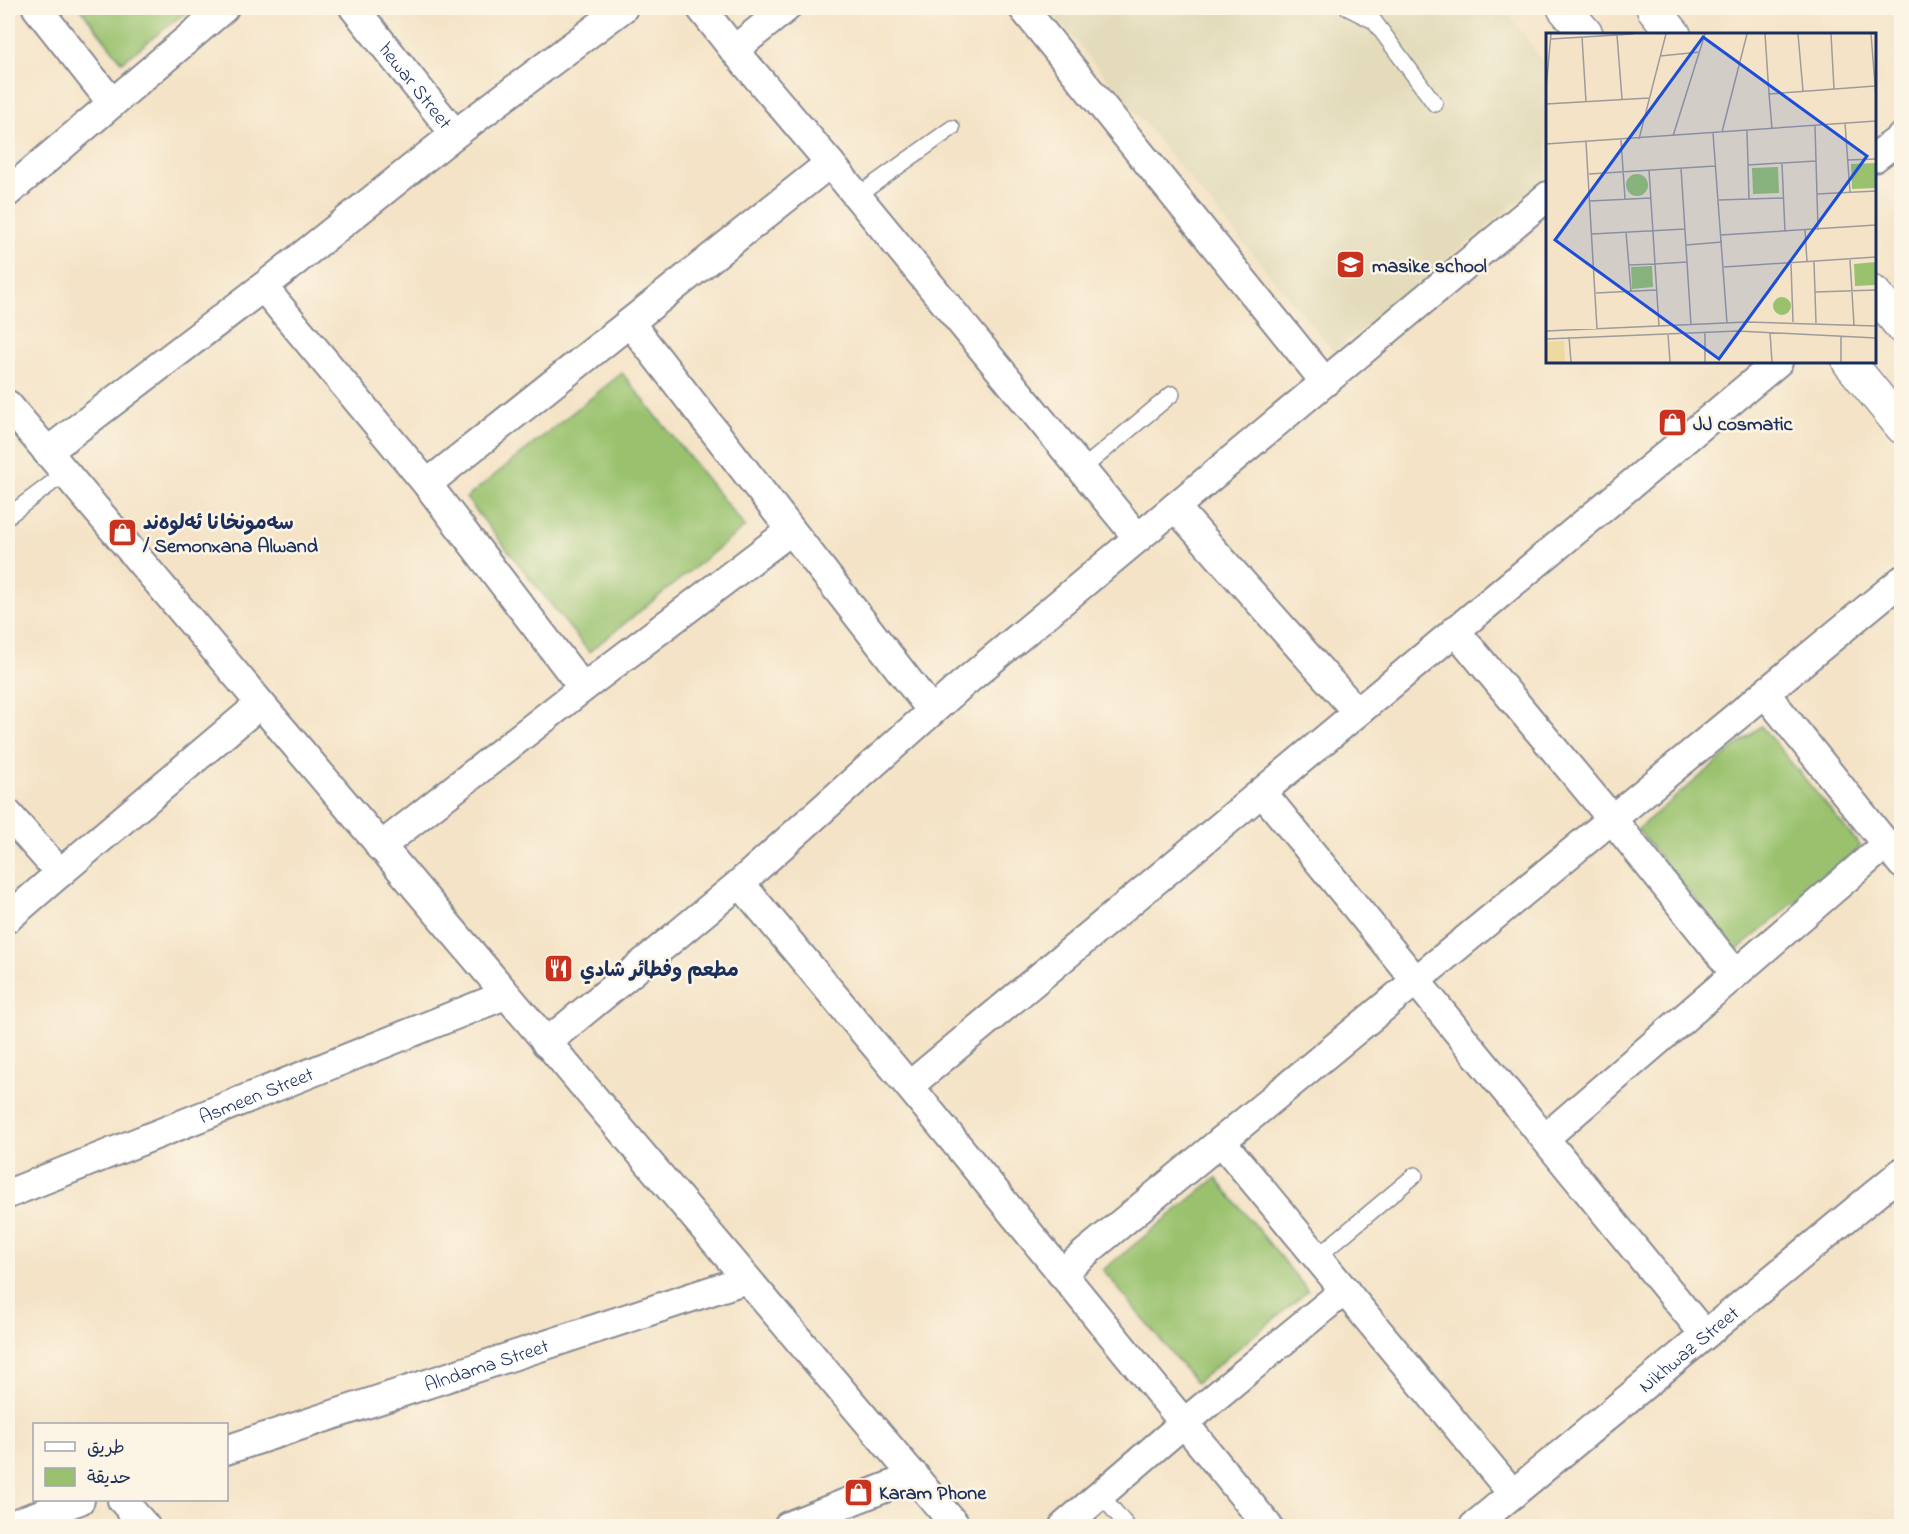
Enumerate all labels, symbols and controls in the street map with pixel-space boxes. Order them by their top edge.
inset map [1546,33,1876,363]
street label: hewar Street [370,37,458,137]
school or university icon: masike school [1335,249,1367,281]
place label: masike school [1372,253,1487,282]
shop icon: JJ cosmatic [1656,407,1688,439]
place label: JJ cosmatic [1693,411,1794,440]
place label: سەمونخانا ئەلوەند / Semonxana Alwand [142,510,319,562]
shop icon: سەمونخانا ئەلوەند / Semonxana Alwand [106,517,138,549]
restaurant icon: مطعم وفطائر شادي [543,953,575,985]
place label: مطعم وفطائر شادي [580,957,739,986]
street label: Asmeen Street [195,1061,319,1133]
street label: Nikhwaz Street [1633,1300,1747,1401]
street label: Alndama Street [421,1333,553,1401]
legend [33,1423,228,1501]
text: طريق [87,1436,125,1462]
text: حديقة [87,1466,131,1492]
shop icon: Karam Phone [842,1476,874,1508]
place label: Karam Phone [879,1480,987,1509]

